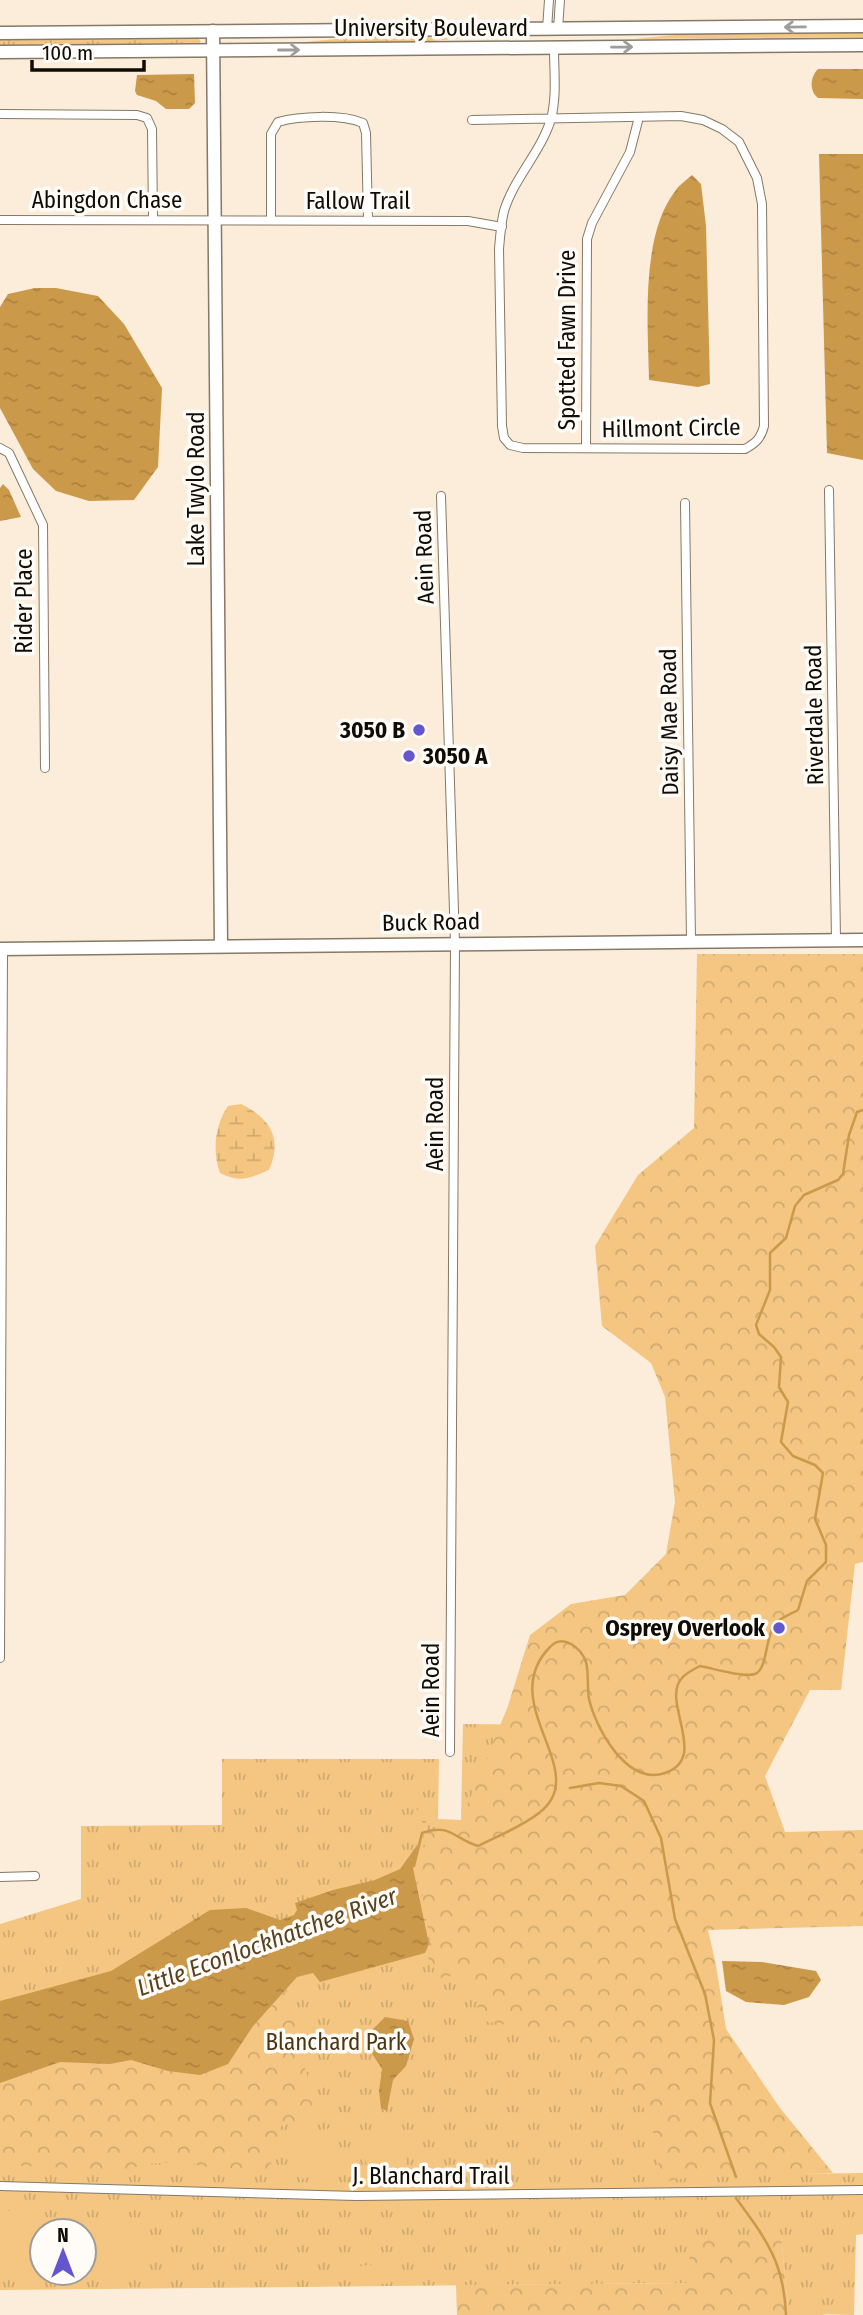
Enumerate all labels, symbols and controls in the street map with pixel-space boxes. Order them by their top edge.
street label: University Boulevard [334,14,528,42]
one-way arrow [784,20,807,34]
scale bar [32,28,144,72]
text: 100 m [42,40,93,66]
one-way arrow [610,41,633,54]
one-way arrow [277,43,300,57]
street label: Abingdon Chase [32,186,182,214]
street label: Fallow Trail [306,187,410,215]
street label: Spotted Fawn Drive [553,250,581,430]
street label: Lake Twylo Road [182,412,210,567]
street label: Hillmont Circle [601,413,741,443]
street label: Aein Road [408,509,440,605]
street label: Rider Place [10,548,38,654]
street label: Riverdale Road [799,644,829,786]
street label: Daisy Mae Road [654,648,684,796]
place label: 3050 B [339,716,405,744]
marker: 3050 B [411,722,427,738]
place label: 3050 A [422,742,488,770]
marker: 3050 A [401,748,417,764]
street label: Buck Road [382,907,480,937]
street label: Aein Road [421,1077,449,1171]
place label: Osprey Overlook [605,1614,765,1642]
marker: Osprey Overlook [771,1620,787,1636]
street label: Aein Road [417,1643,445,1737]
water label: Little Econlockhatchee River [133,1882,401,2002]
park label: Blanchard Park [265,2028,407,2056]
street label: J. Blanchard Trail [352,2162,510,2190]
north arrow [28,2217,98,2287]
text: N [57,2224,69,2247]

